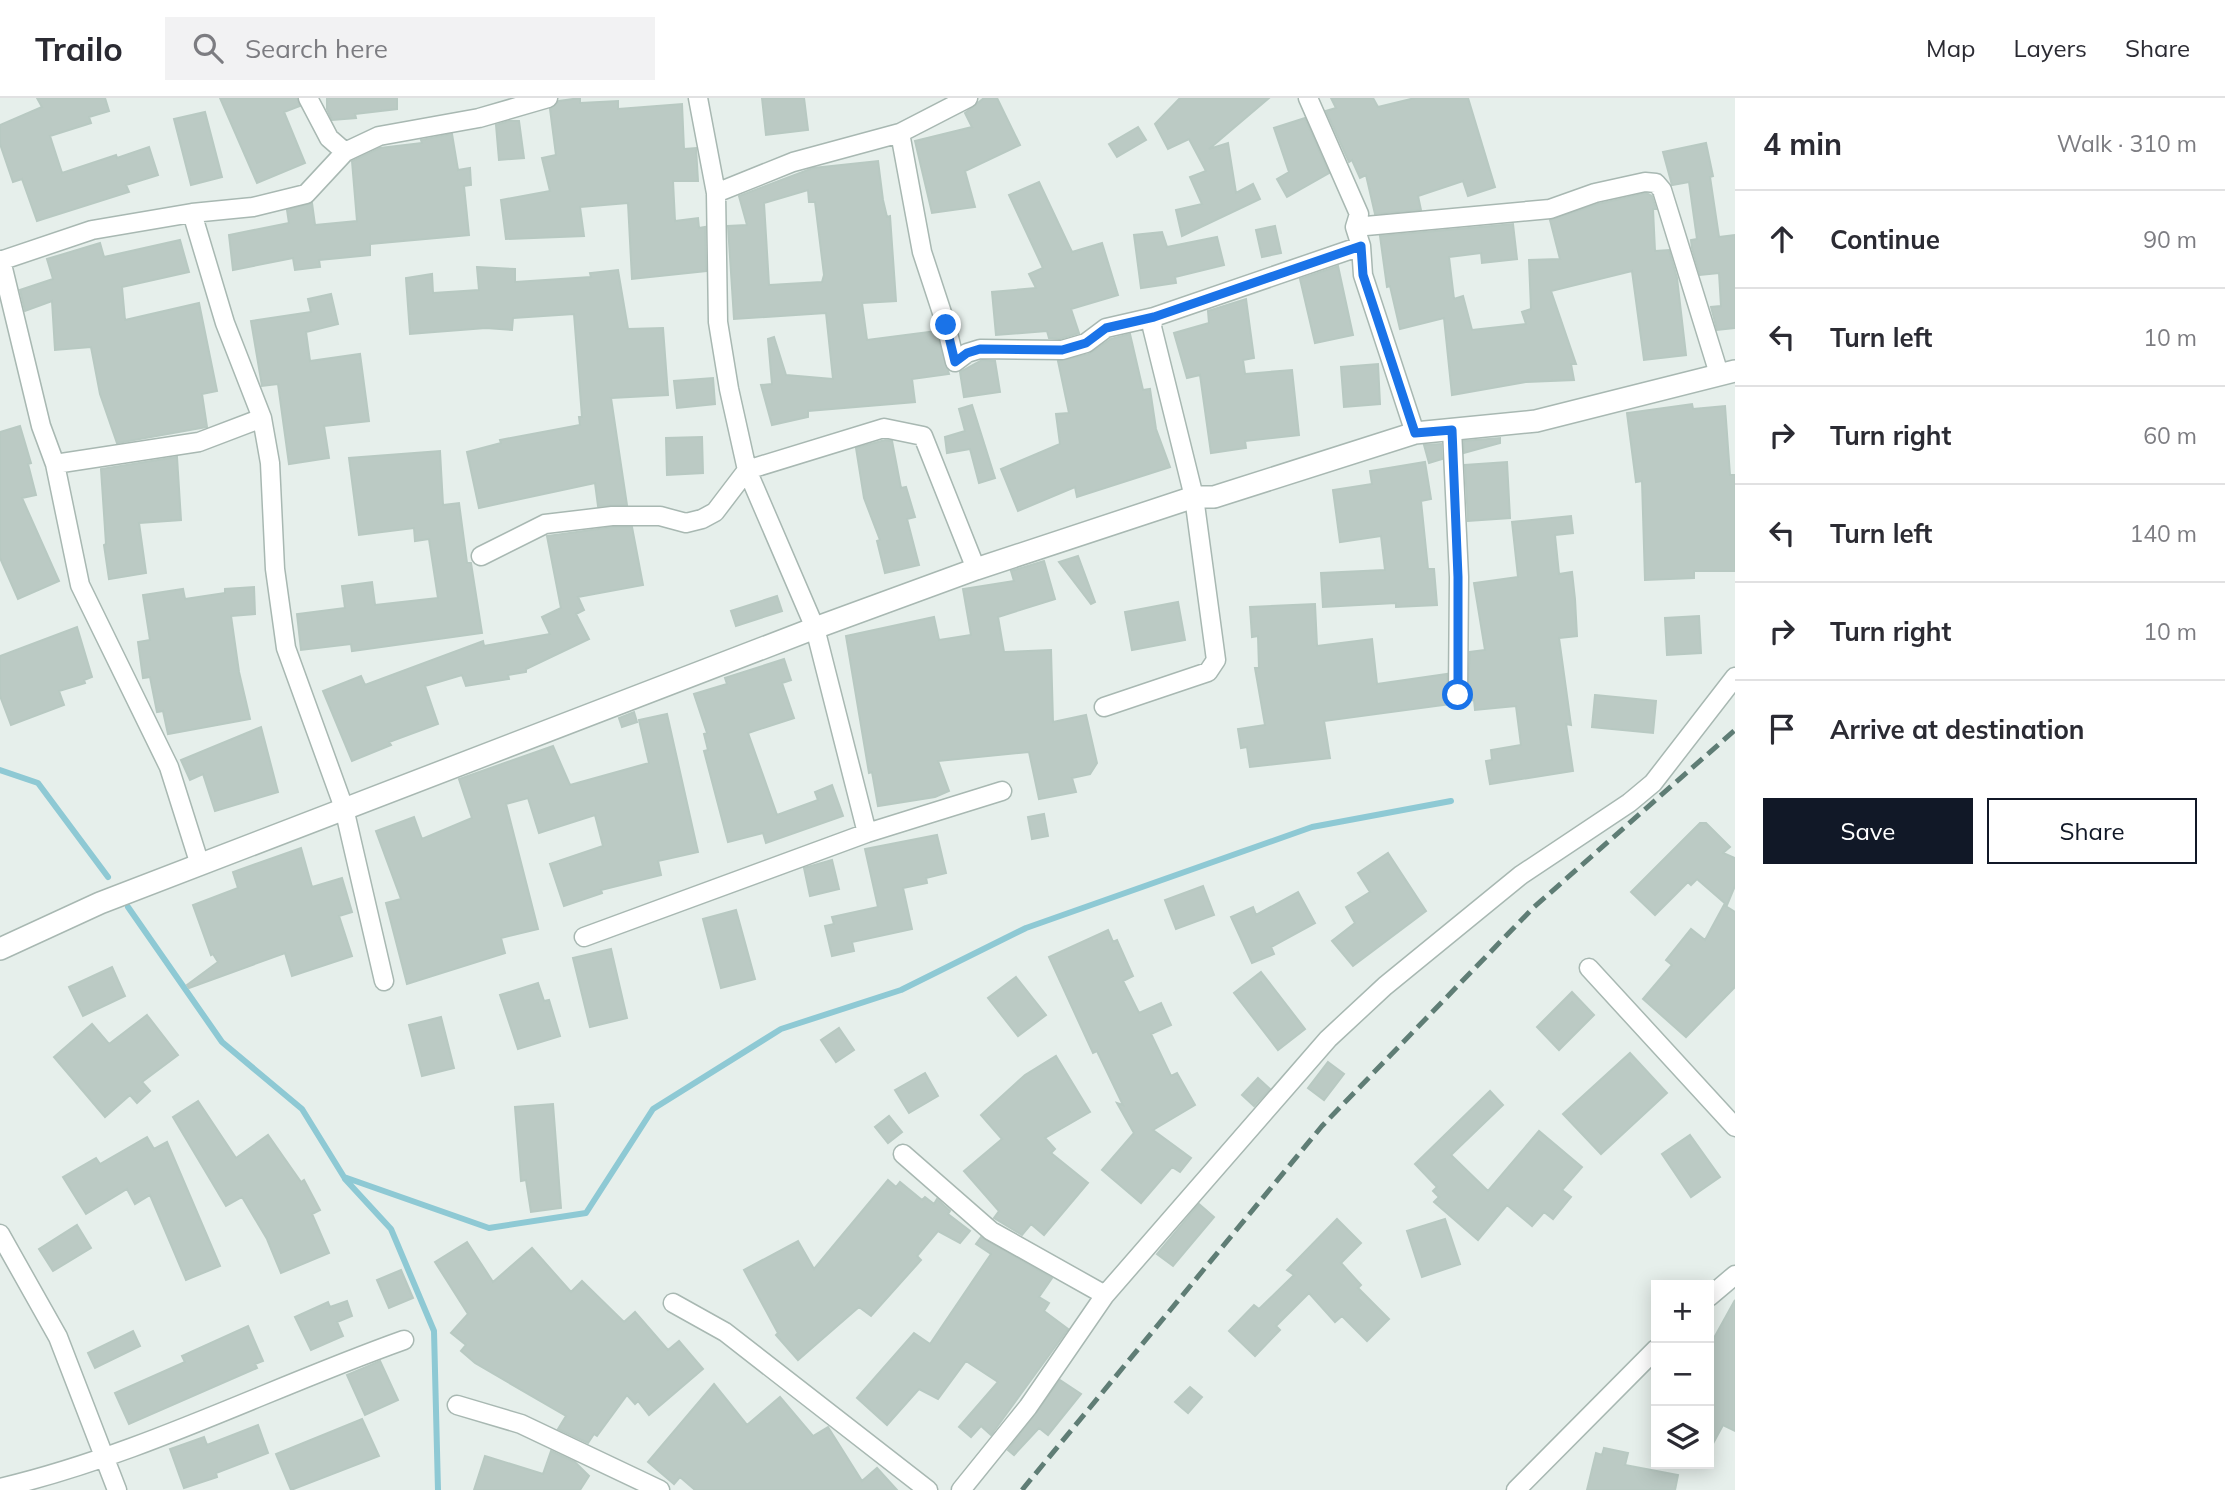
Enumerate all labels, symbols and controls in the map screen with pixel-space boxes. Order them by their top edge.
search box [165,17,655,80]
text: Trailo [35,28,123,69]
icon: search [189,29,227,67]
text: Search here [245,32,388,65]
text: Map [1926,33,1975,63]
text: Layers [2013,33,2087,63]
text: Share [2125,33,2190,63]
text: 4 min [1763,125,1842,163]
text: Walk · 310 m [2057,129,2197,158]
icon: ahead [1763,220,1801,258]
text: Continue [1830,223,1940,256]
text: 90 m [2143,225,2197,254]
route end [930,309,961,340]
icon: left [1763,318,1801,356]
text: Turn left [1830,321,1932,354]
text: 10 m [2143,323,2197,352]
icon: right [1763,416,1801,454]
text: Turn right [1830,419,1951,452]
text: 60 m [2143,421,2197,450]
icon: left [1763,514,1801,552]
text: Turn left [1830,517,1932,550]
text: 140 m [2129,519,2197,548]
icon: right [1763,612,1801,650]
text: Turn right [1830,615,1951,648]
text: 10 m [2143,617,2197,646]
route start [1442,679,1473,710]
icon: arrive [1763,710,1801,748]
text: Arrive at destination [1830,713,2085,746]
button: Save [1763,798,1973,864]
button: Share [1987,798,2197,864]
map controls [1651,1280,1714,1469]
button: + [1651,1280,1714,1343]
button: − [1651,1343,1714,1406]
button: layers [1651,1406,1714,1469]

